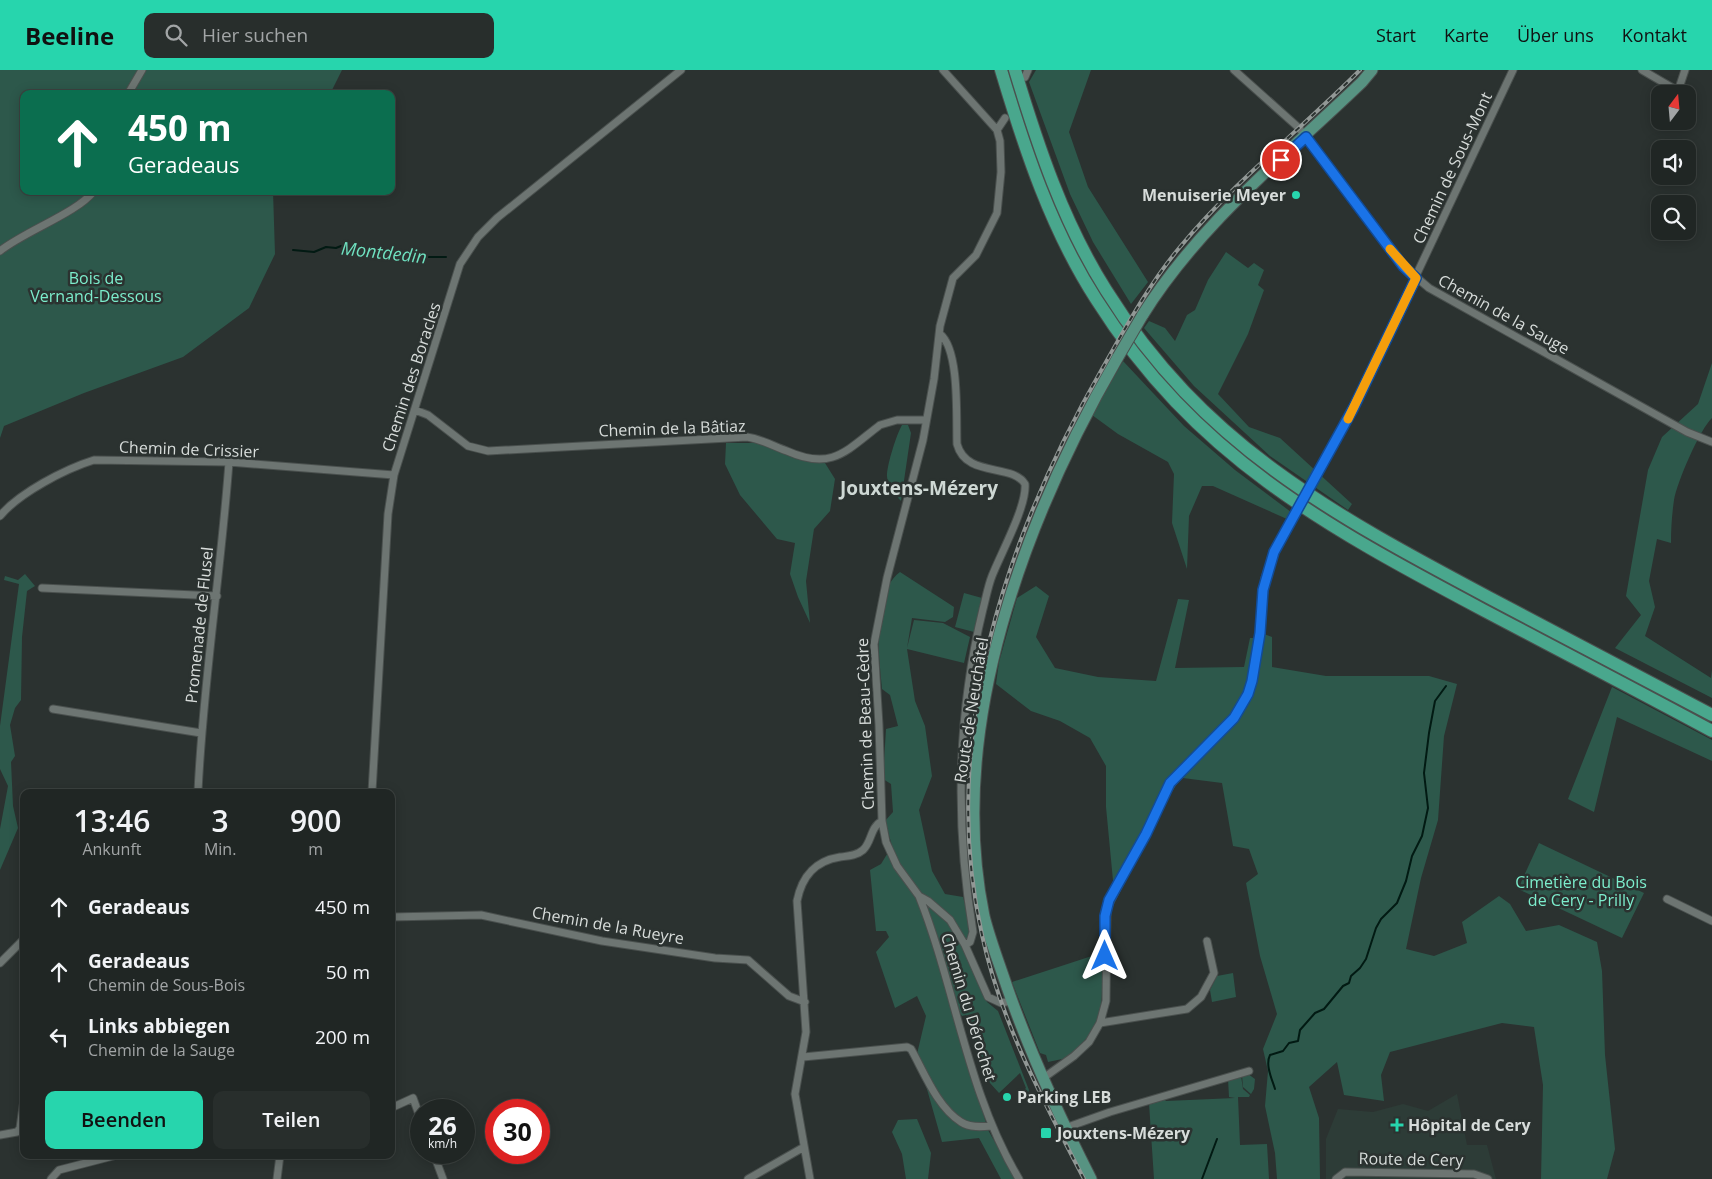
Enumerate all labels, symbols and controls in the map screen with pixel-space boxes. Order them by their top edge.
search box [144,13,494,58]
text: Beeline [25,19,114,52]
icon: search [162,21,190,49]
text: Hier suchen [202,22,308,48]
text: Start [1376,23,1416,47]
text: Karte [1444,23,1489,47]
text: Über uns [1517,23,1594,47]
text: Kontakt [1622,23,1687,47]
north arrow [1651,85,1696,130]
map controls [1651,85,1696,240]
street label: Chemin de Sous-Mont [1407,88,1497,247]
text: 450 m [128,104,232,151]
icon: ahead [45,110,110,175]
pin [1260,139,1302,181]
button: sound [1651,140,1696,185]
icon: arrive [1267,146,1295,174]
text: Geradeaus [128,149,240,179]
place label: Menuiserie Meyer [1142,184,1286,206]
marker: Menuiserie Meyer [1290,189,1302,201]
button: search [1651,195,1696,240]
water label: Montdedin [340,236,428,268]
park label: Bois de Vernand-Dessous [30,267,162,307]
street label: Chemin de la Sauge [1434,269,1574,359]
street label: Chemin des Boracles [376,299,446,455]
street label: Chemin de la Bâtiaz [598,414,746,442]
street label: Chemin de Crissier [119,436,260,462]
district label: Jouxtens-Mézery [838,475,998,501]
street label: Promenade de Flusel [180,546,218,704]
street label: Route de Neuchâtel [949,636,993,784]
street label: Chemin de Beau-Cèdre [851,638,879,810]
text: 13:46 [74,800,150,841]
text: 3 [212,800,229,841]
text: 900 [290,800,341,841]
text: Ankunft [82,838,141,860]
text: Min. [204,838,236,860]
text: m [308,838,323,860]
park label: Cimetière du Bois de Cery - Prilly [1515,871,1647,911]
icon: ahead [45,893,73,921]
text: Geradeaus [88,894,190,920]
text: 450 m [315,894,370,920]
street label: Chemin de la Rueyre [530,901,686,949]
position arrow [1078,929,1130,981]
street label: Chemin du Dérochet [936,930,1002,1084]
text: Geradeaus [88,948,190,974]
icon: ahead [45,958,73,986]
text: 50 m [326,959,370,985]
text: Chemin de Sous-Bois [88,974,245,996]
text: Links abbiegen [88,1013,230,1039]
icon: left [45,1023,73,1051]
text: 200 m [315,1024,370,1050]
text: Chemin de la Sauge [88,1039,235,1061]
place label: Parking LEB [1017,1086,1111,1108]
button: Beenden [45,1091,203,1149]
button: Teilen [213,1091,370,1149]
marker: Parking LEB [1001,1091,1013,1103]
speed limit sign: 30 [485,1099,550,1164]
text: 26 [428,1108,457,1142]
place label: Hôpital de Cery [1408,1114,1531,1136]
marker: Hôpital de Cery [1390,1118,1404,1132]
place label: Jouxtens-Mézery [1055,1122,1191,1144]
marker: Jouxtens-Mézery [1039,1126,1053,1140]
text: km/h [428,1135,457,1152]
street label: Route de Cery [1358,1147,1465,1171]

